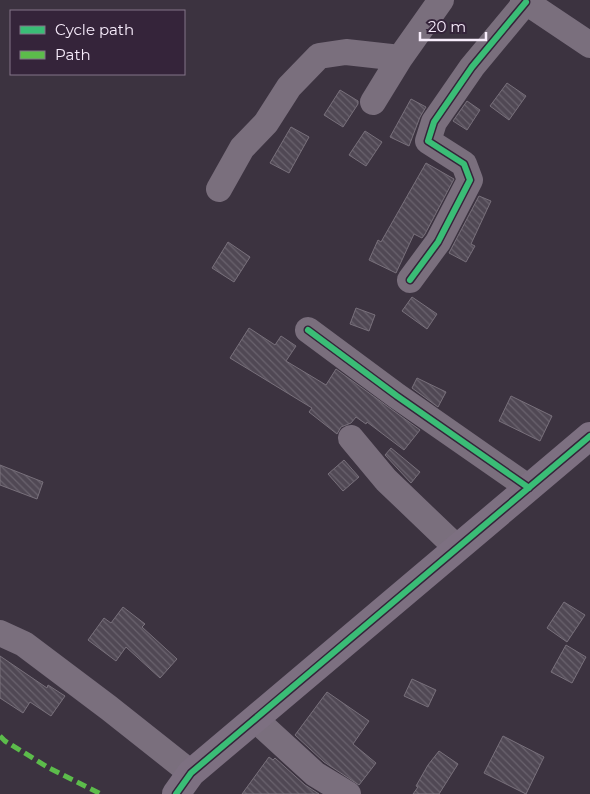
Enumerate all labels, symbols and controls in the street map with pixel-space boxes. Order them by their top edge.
legend [10,10,185,75]
scale bar [420,10,486,42]
text: 20 m [428,17,466,36]
text: Cycle path [55,20,134,39]
text: Path [55,45,91,64]

